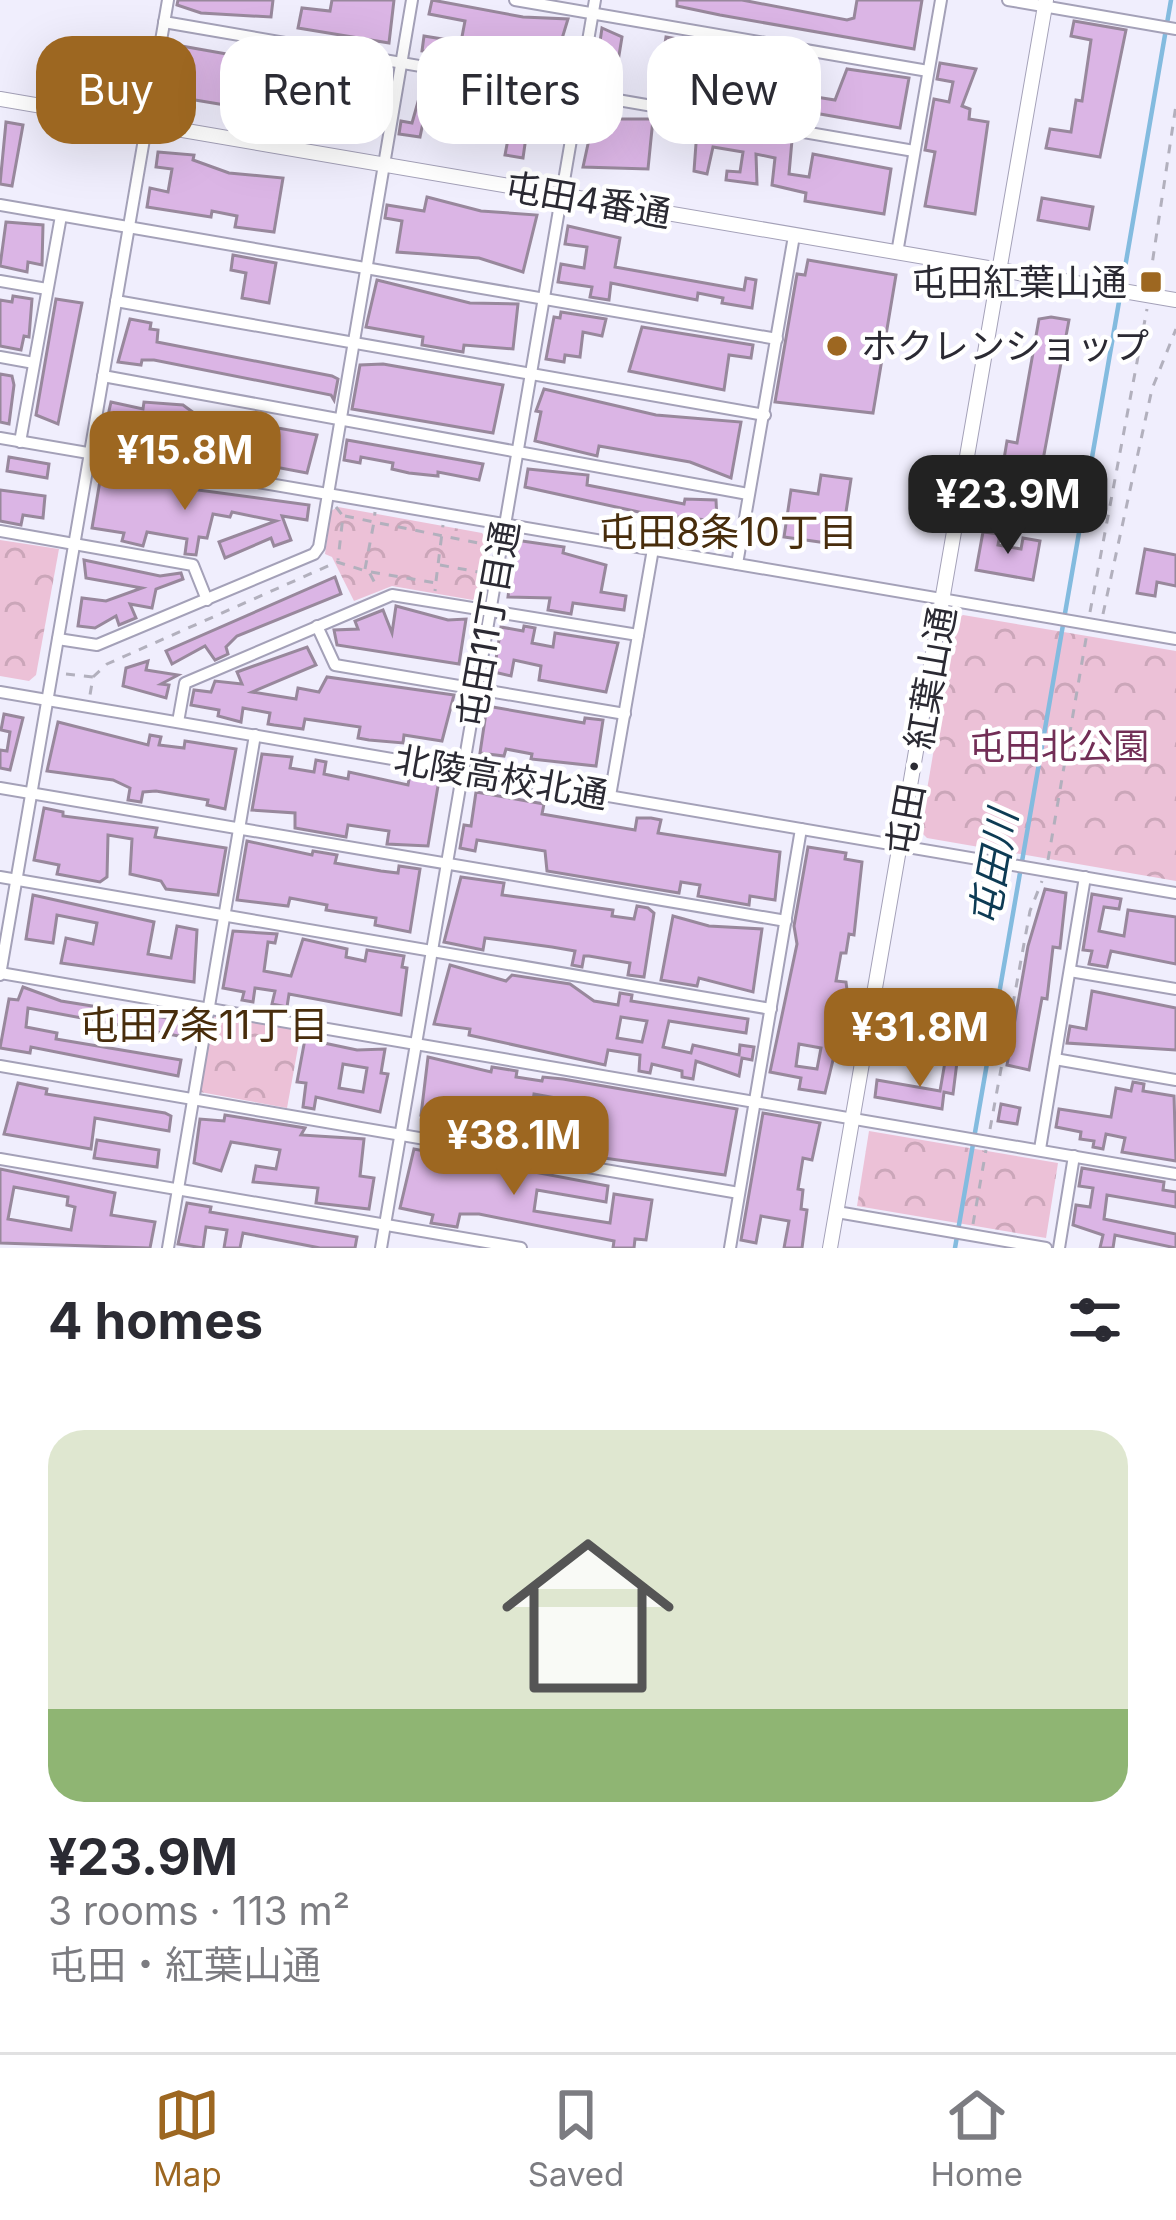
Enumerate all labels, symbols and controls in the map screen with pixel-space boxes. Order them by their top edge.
chip: Buy [36,36,196,144]
chip: Rent [220,36,393,144]
chip: Filters [417,36,623,144]
chip: New [647,36,821,144]
street label: 屯田4番通 [502,164,674,236]
place label: 屯田紅葉山通 [911,260,1127,304]
marker: 屯田紅葉山通 [1138,269,1164,295]
place label: ホクレンショップ [861,324,1149,368]
marker: ホクレンショップ [824,333,850,359]
pin: ¥15.8M [87,411,283,513]
text: ¥15.8M [117,426,253,473]
pin: ¥23.9M [910,455,1106,557]
text: ¥23.9M [935,470,1081,517]
district label: 屯田8条10丁目 [598,508,858,555]
street label: 屯田11丁目通 [448,517,528,731]
street label: 屯田・紅葉山通 [877,603,965,859]
park label: 屯田北公園 [969,724,1149,768]
street label: 北陵高校北通 [391,737,611,817]
water label: 屯田川 [959,802,1027,930]
pin: ¥31.8M [822,988,1018,1090]
district label: 屯田7条11丁目 [80,1001,328,1048]
text: ¥31.8M [851,1003,989,1050]
pin: ¥38.1M [416,1096,612,1198]
text: ¥38.1M [447,1111,581,1158]
icon: filters [1062,1287,1128,1353]
text: 4 homes [48,1290,263,1351]
icon: home [480,1508,696,1724]
text: ¥23.9M [48,1826,238,1887]
text: 3 rooms · 113 m² [48,1887,350,1934]
text: 屯田・紅葉山通 [48,1941,321,1988]
tab: Map [153,2082,222,2194]
tab: Saved [528,2082,624,2194]
tab: Home [930,2082,1023,2194]

